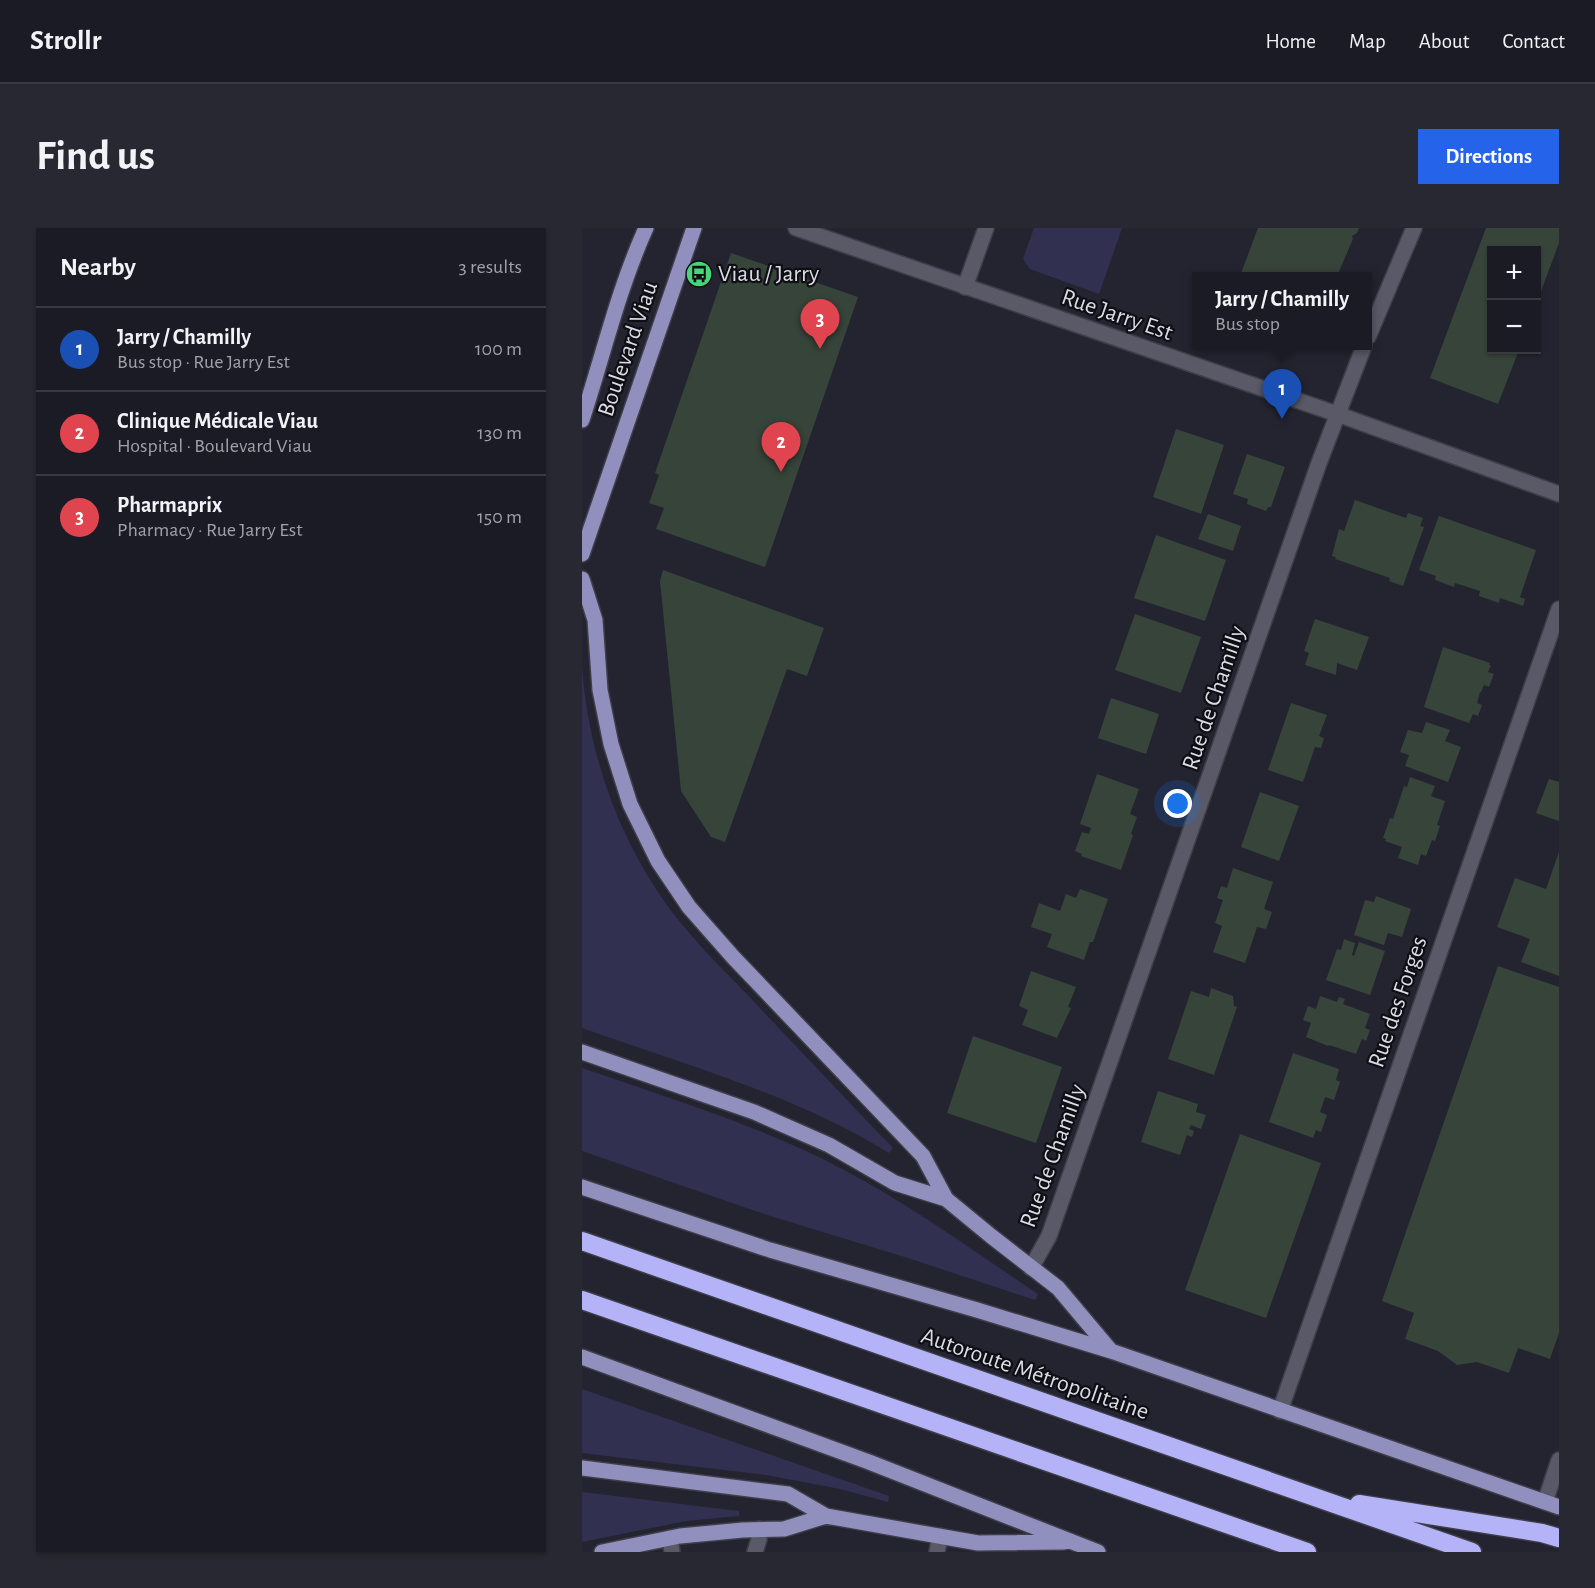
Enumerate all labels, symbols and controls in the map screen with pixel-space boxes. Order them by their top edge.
text: Strollr [30,27,101,55]
text: Home [1265,31,1316,52]
text: Map [1349,31,1386,52]
text: About [1419,31,1469,52]
text: Contact [1502,31,1565,52]
button: Directions [1418,129,1559,184]
text: Find us [36,135,155,177]
map controls [1487,246,1541,354]
button: + [1487,246,1541,300]
text: Nearby [60,254,136,280]
text: 3 results [458,257,522,277]
bus stop icon: Viau / Jarry [684,259,714,289]
place label: Viau / Jarry [718,262,819,286]
popup [1192,272,1372,350]
street label: Boulevard Viau [594,278,662,420]
street label: Rue Jarry Est [1058,285,1176,345]
text: Jarry / Chamilly [1215,288,1349,310]
pin: 3 [800,300,840,349]
button: − [1487,300,1541,354]
text: Bus stop [1215,314,1280,334]
text: Jarry / Chamilly [117,326,251,348]
text: 1 [76,339,83,359]
text: 100 m [475,339,522,359]
text: Bus stop · Rue Jarry Est [117,352,290,372]
pin: 1 [1262,370,1302,419]
text: Clinique Médicale Viau [117,410,318,432]
pin: 2 [762,422,800,472]
text: 2 [75,423,84,443]
text: 130 m [477,423,522,443]
text: Hospital · Boulevard Viau [117,436,312,456]
text: Pharmaprix [117,494,222,516]
text: 3 [75,507,84,527]
text: 150 m [477,507,522,527]
text: Pharmacy · Rue Jarry Est [117,520,303,540]
street label: Rue de Chamilly [1178,623,1250,773]
your location [1163,789,1192,818]
street label: Rue des Forges [1364,933,1432,1071]
street label: Rue de Chamilly [1016,1081,1090,1231]
street label: Autoroute Métropolitaine [918,1324,1152,1424]

